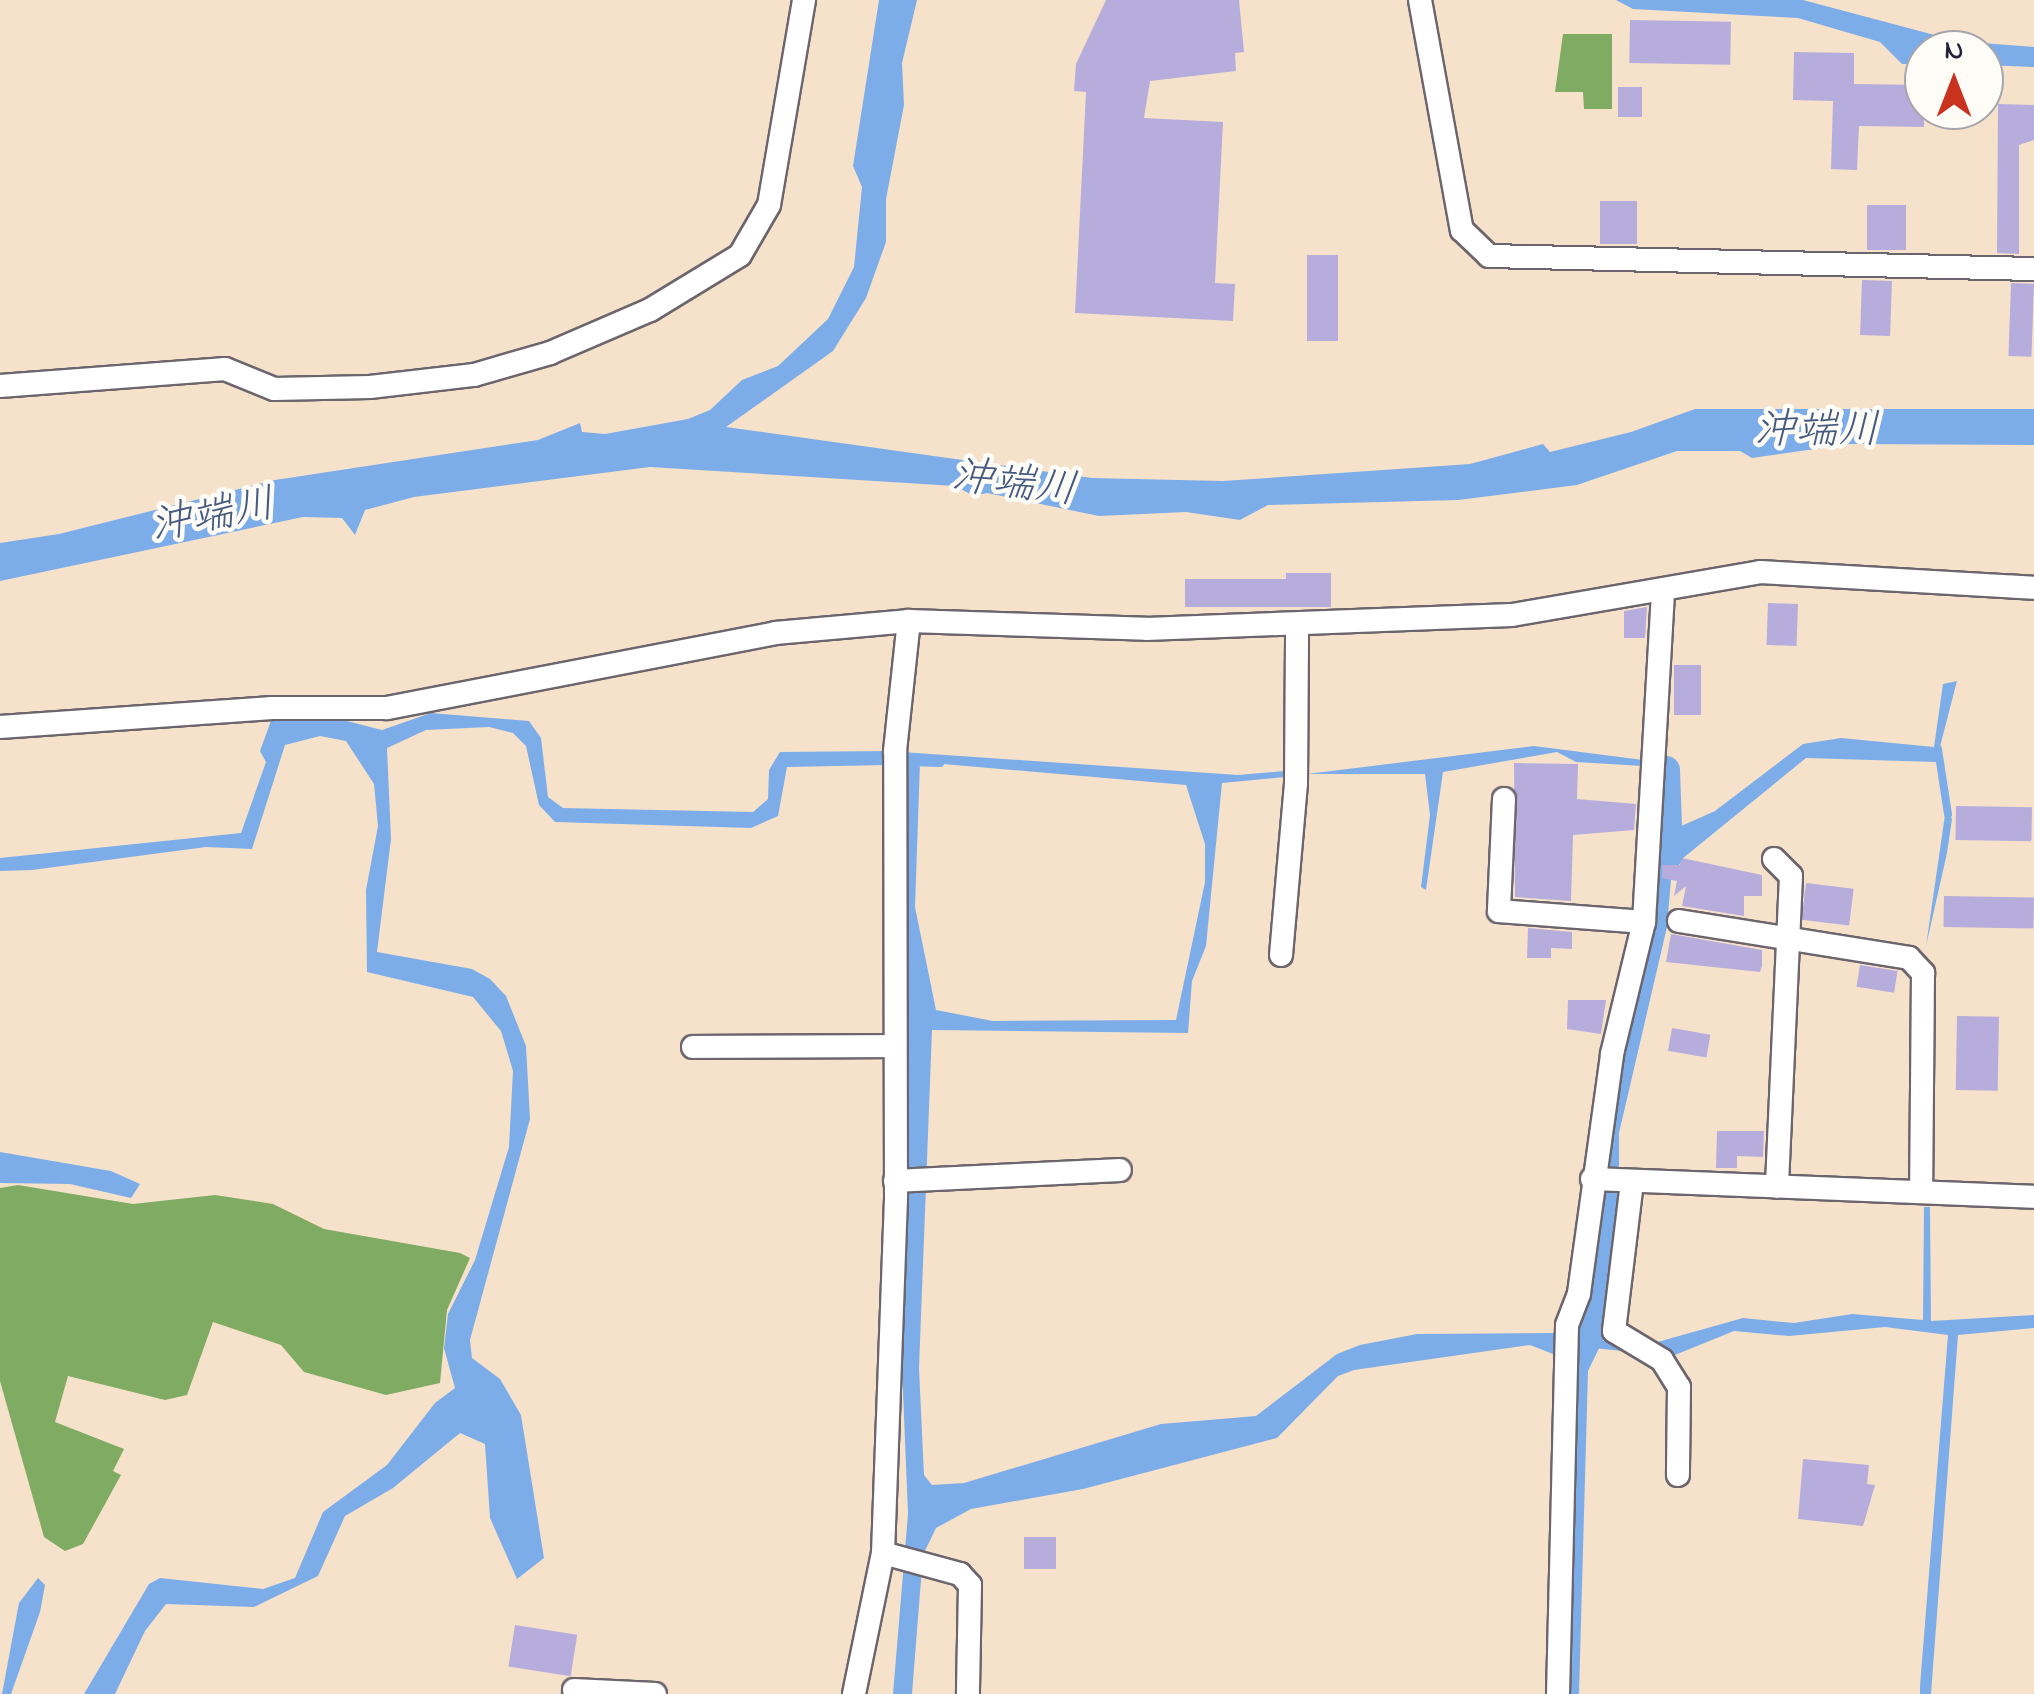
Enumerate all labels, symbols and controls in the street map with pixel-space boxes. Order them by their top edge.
north arrow [1904,30,2004,130]
text: N [1945,31,1963,72]
water label: 沖端川 [1754,407,1880,457]
water label: 沖端川 [948,452,1080,518]
water label: 沖端川 [146,480,280,554]

